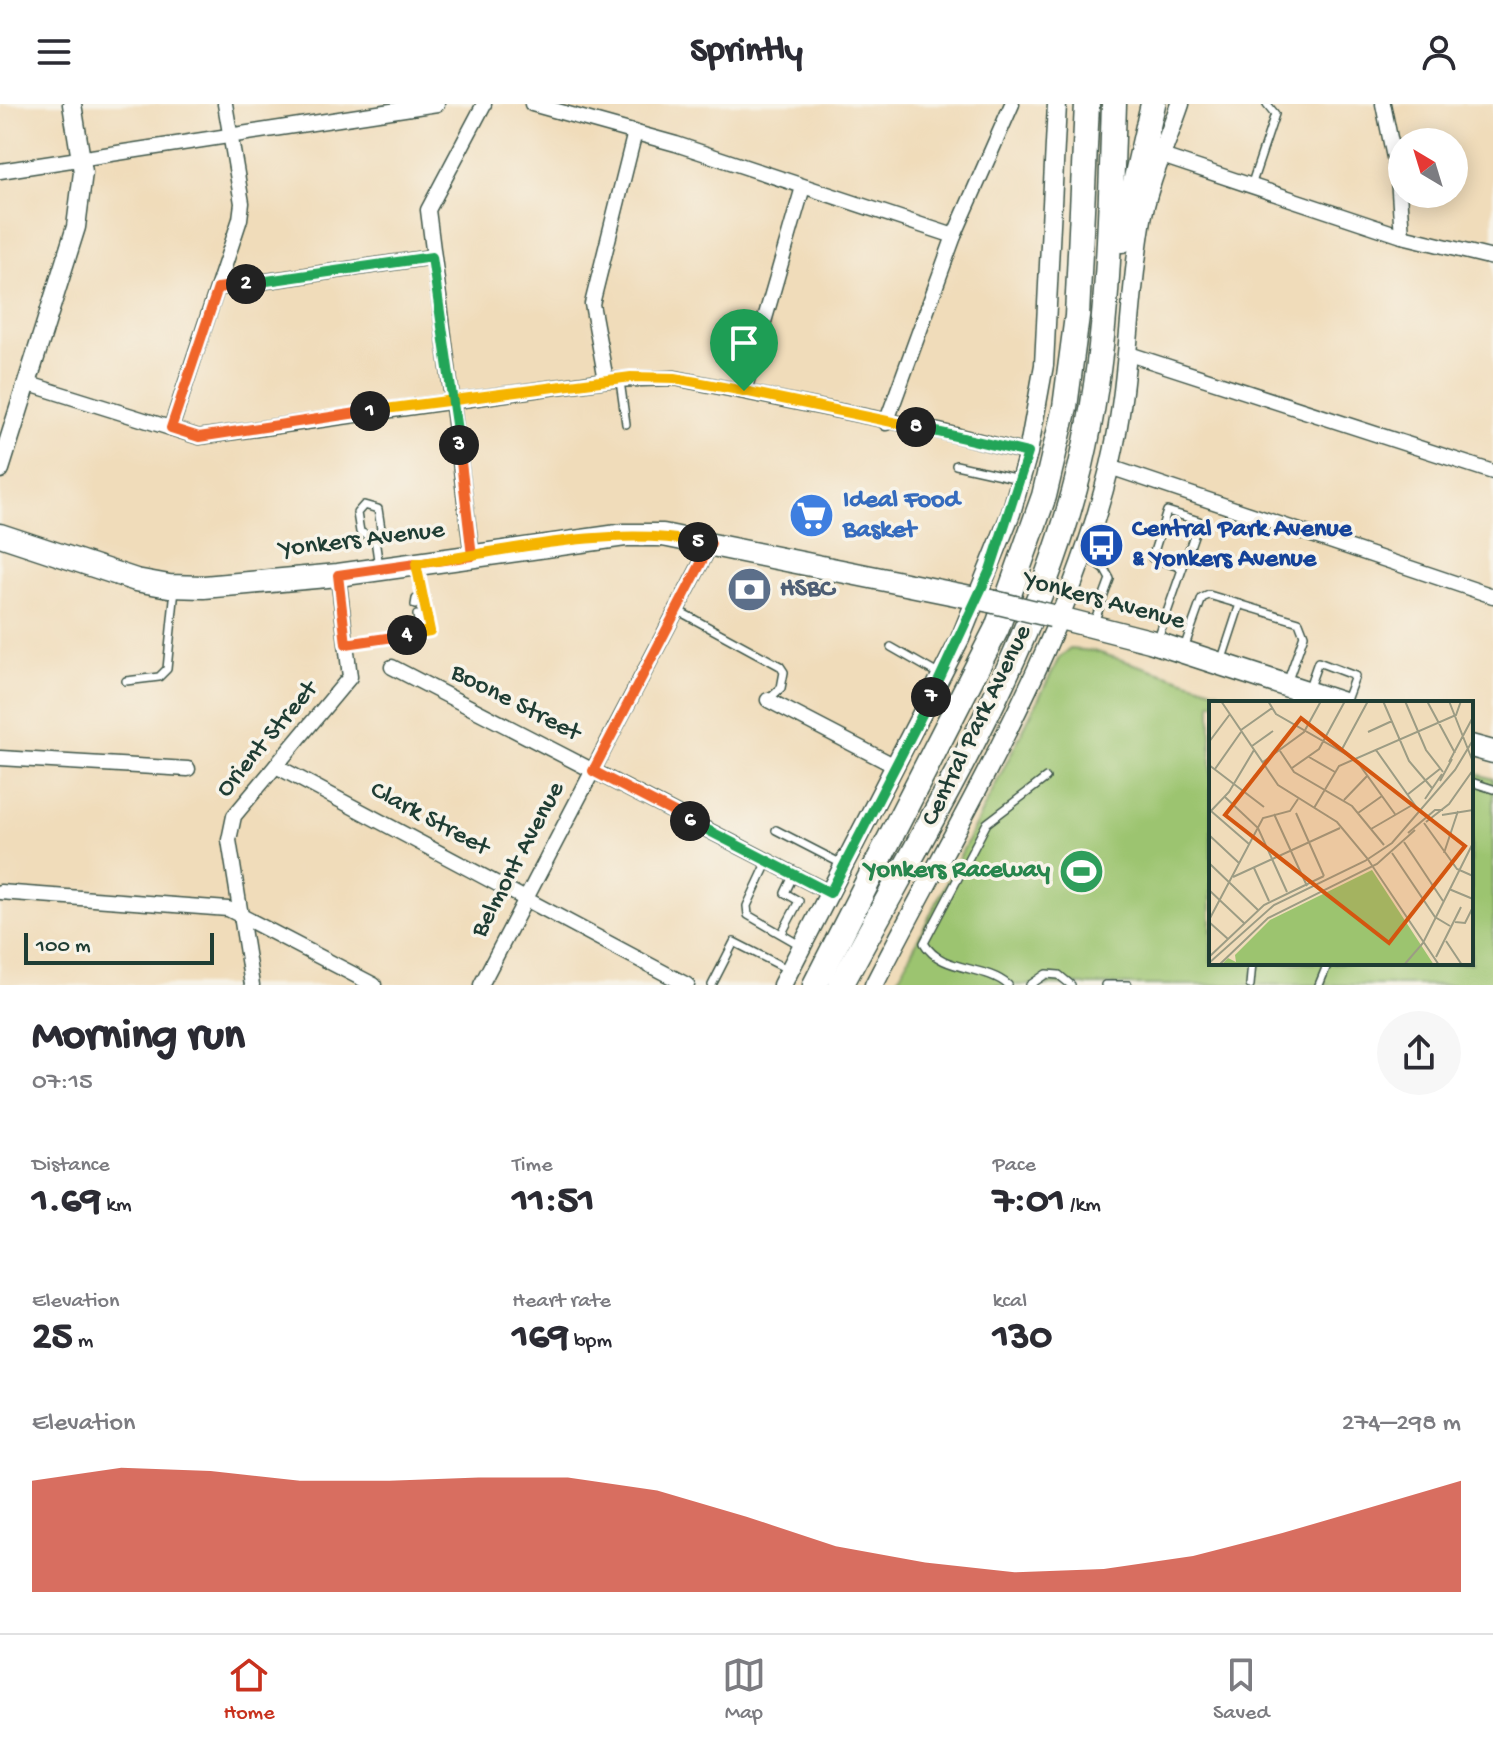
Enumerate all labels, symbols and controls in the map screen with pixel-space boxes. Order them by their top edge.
icon: menu [32,30,76,74]
icon: person [1417,30,1461,74]
text: Sprintly [690,31,803,74]
north arrow [1388,128,1468,208]
map controls [1388,128,1468,208]
pin: 2 [226,264,266,304]
text: 2 [241,271,251,297]
pin [710,309,778,391]
icon: arrive [722,321,766,365]
pin: 1 [350,391,390,431]
text: 1 [366,398,374,424]
pin: 8 [896,407,936,447]
text: 8 [910,414,922,440]
pin: 3 [439,425,479,465]
text: 3 [453,432,465,458]
place label: Ideal Food Basket [842,486,963,547]
supermarket icon: Ideal Food Basket [788,492,836,540]
street label: Yonkers Avenue [276,515,447,567]
place label: Central Park Avenue & Yonkers Avenue [1132,515,1354,576]
bus stop icon: Central Park Avenue & Yonkers Avenue [1077,521,1125,569]
pin: 5 [678,522,718,562]
text: 5 [692,529,704,555]
street label: Yonkers Avenue [1018,565,1189,639]
bank icon: HSBC [725,566,773,614]
place label: HSBC [780,575,837,606]
pin: 4 [387,615,427,655]
street label: Central Park Avenue [916,620,1040,832]
text: 4 [402,622,412,648]
street label: Boone Street [444,658,587,751]
street label: Orient Street [210,674,327,804]
pin: 7 [911,677,951,717]
text: 7 [925,684,937,710]
inset map [1209,701,1473,965]
street label: Clark Street [364,776,496,865]
street label: Belmont Avenue [465,776,573,944]
pin: 6 [670,801,710,841]
text: 6 [684,808,696,834]
sports icon: Yonkers Raceway [1057,847,1105,895]
place label: Yonkers Raceway [861,856,1050,887]
scale bar [24,929,214,965]
text: 100 m [36,934,91,960]
button: share [1377,1011,1461,1095]
text: Morning run [32,1012,245,1064]
text: 07:15 [32,1068,93,1099]
text: Distance [32,1153,110,1179]
text: Time [512,1153,553,1179]
text: Pace [993,1153,1036,1179]
text: 1.69 [32,1179,101,1226]
text: 11:51 [512,1179,594,1226]
text: 7:01 [993,1179,1065,1226]
text: km [101,1193,132,1219]
text: /km [1065,1193,1101,1219]
text: Elevation [32,1289,119,1315]
text: Heart rate [512,1289,611,1315]
text: kcal [993,1289,1027,1315]
text: 25 [32,1315,73,1362]
text: 169 [512,1315,569,1362]
text: 130 [993,1315,1052,1362]
text: m [73,1329,94,1355]
text: bpm [569,1329,612,1355]
text: Elevation [32,1409,135,1440]
text: 274–298 m [1342,1409,1461,1440]
tab: Home [224,1653,275,1727]
tab: Map [722,1653,766,1727]
tab: Saved [1213,1653,1269,1727]

